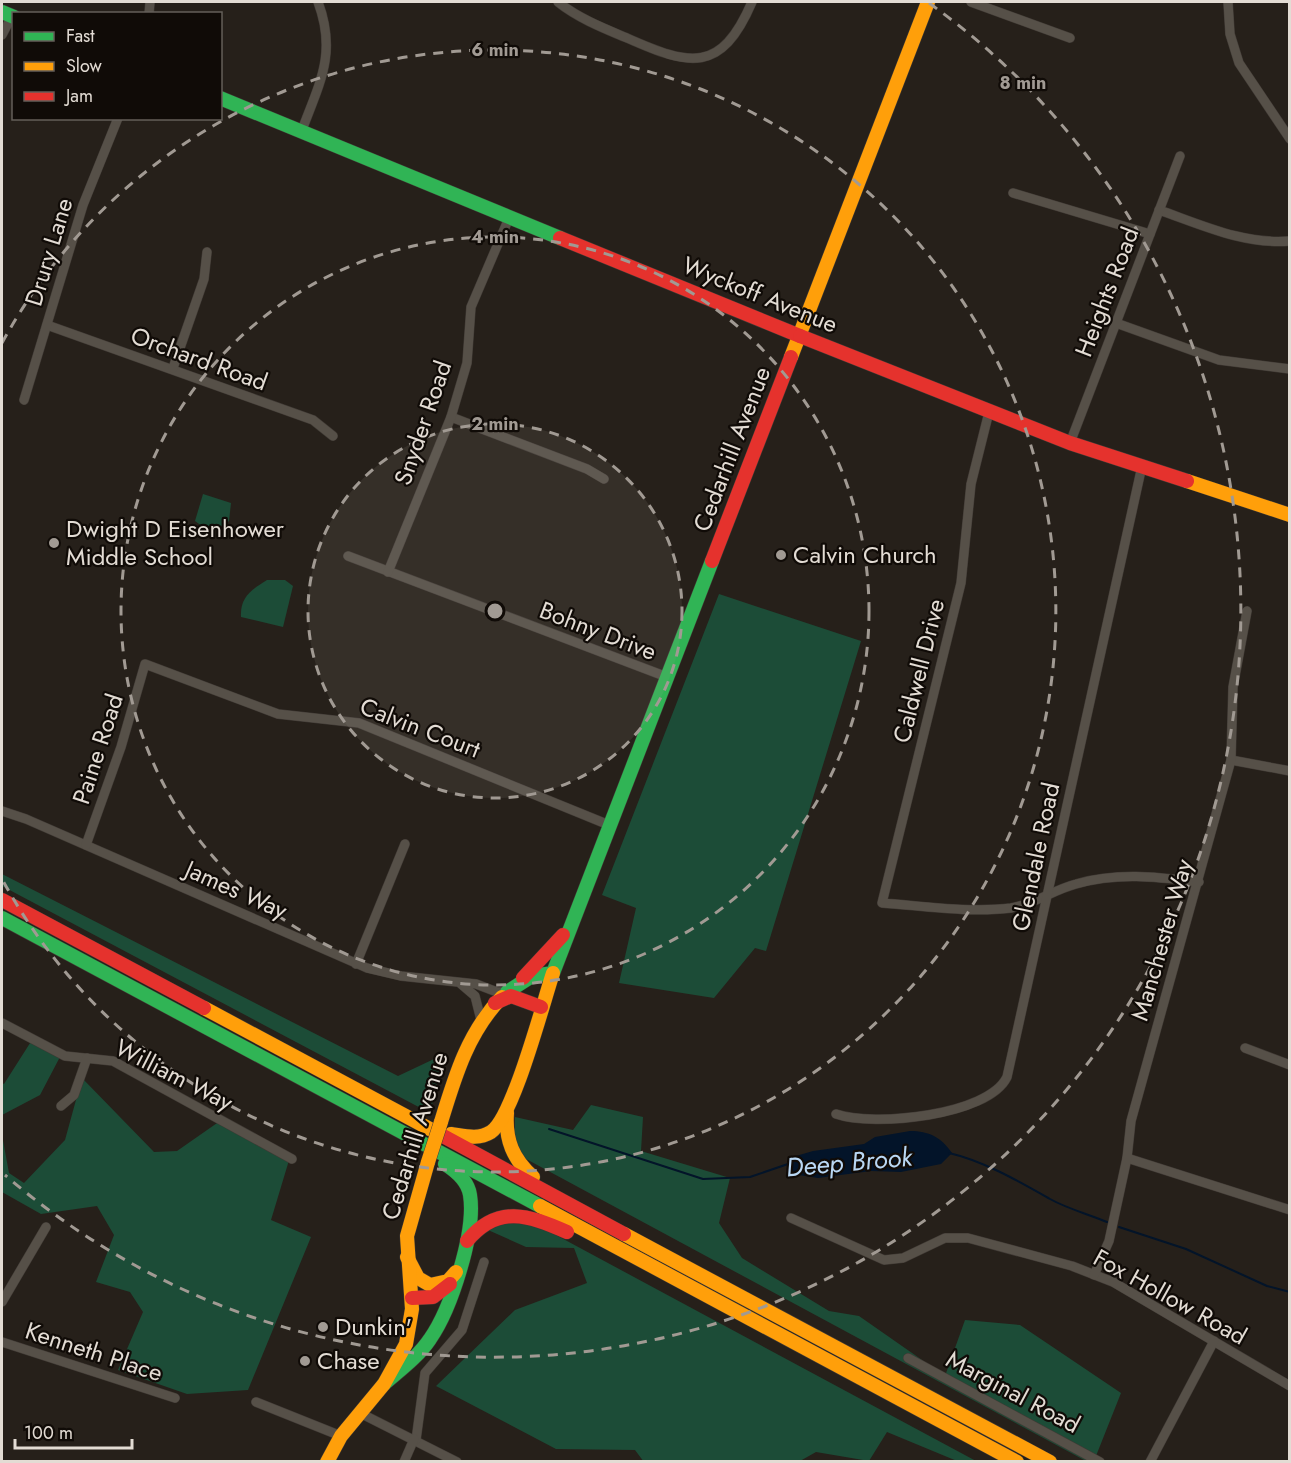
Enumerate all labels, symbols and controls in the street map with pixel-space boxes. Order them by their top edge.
legend [12,12,222,120]
text: Fast [66,23,95,49]
text: 6 min [471,37,519,63]
text: Slow [66,53,103,79]
text: 8 min [1000,70,1046,96]
text: Jam [64,83,93,109]
street label: Drury Lane [16,194,82,310]
street label: Heights Road [1066,222,1147,362]
text: 4 min [471,224,519,250]
street label: Wyckoff Avenue [677,248,843,342]
street label: Orchard Road [126,318,272,399]
street label: Snyder Road [385,356,460,490]
street label: Cedarhill Avenue [684,361,779,536]
text: 2 min [471,411,519,437]
place label: Dwight D Eisenhower Middle School [66,511,285,574]
marker: Dwight D Eisenhower Middle School [47,536,61,550]
place label: Calvin Church [793,537,937,572]
marker: Calvin Church [774,548,788,562]
street label: Bohny Drive [535,592,662,669]
street label: Caldwell Drive [884,595,953,746]
centre of rings [485,601,505,621]
street label: Paine Road [63,689,132,809]
street label: Calvin Court [355,689,486,767]
street label: Glendale Road [1003,779,1068,934]
street label: James Way [177,850,293,928]
street label: Manchester Way [1122,855,1201,1025]
street label: William Way [109,1030,240,1119]
street label: Cedarhill Avenue [372,1047,457,1224]
water label: Deep Brook [784,1137,915,1186]
street label: Fox Hollow Road [1087,1240,1253,1353]
place label: Dunkin' [335,1309,412,1344]
street label: Kenneth Place [21,1313,167,1390]
marker: Dunkin' [316,1320,330,1334]
street label: Marginal Road [940,1342,1087,1442]
place label: Chase [317,1343,380,1378]
marker: Chase [298,1354,312,1368]
scale bar [15,1412,132,1450]
text: 100 m [24,1420,73,1446]

